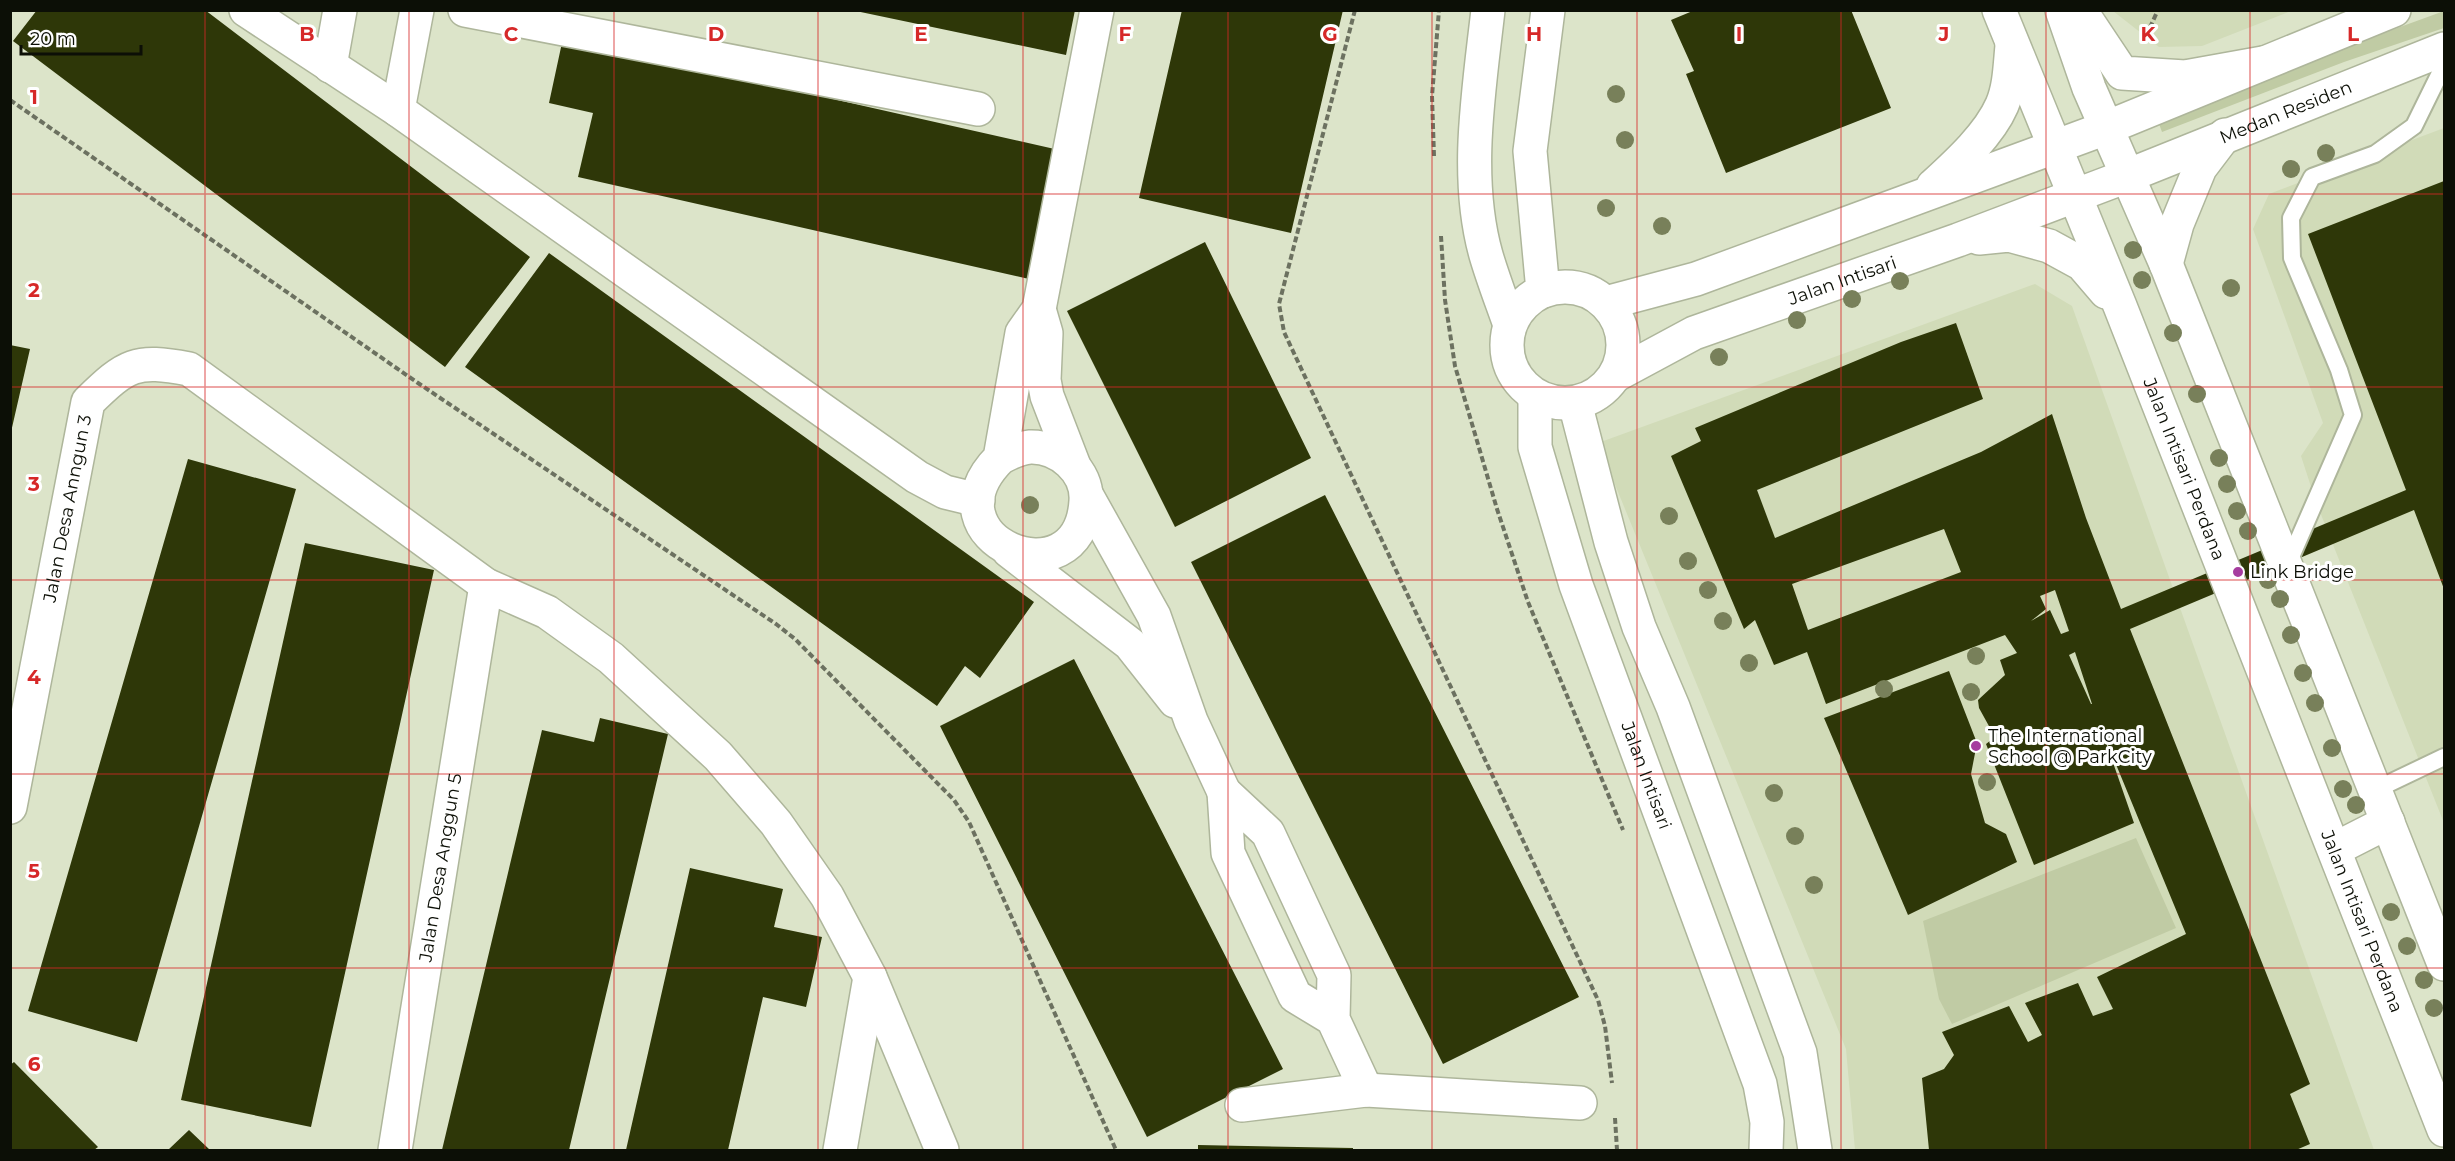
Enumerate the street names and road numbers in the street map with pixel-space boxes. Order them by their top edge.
street label: Medan Residen [2216,76,2355,149]
street label: Jalan Intisari [1785,252,1899,310]
street label: Jalan Intisari Perdana [2138,374,2230,563]
street label: Jalan Desa Anngun 3 [38,413,96,605]
street label: Jalan Intisari [1616,718,1676,832]
street label: Jalan Desa Anggun 5 [414,772,467,965]
street label: Jalan Intisari Perdana [2316,826,2408,1016]

